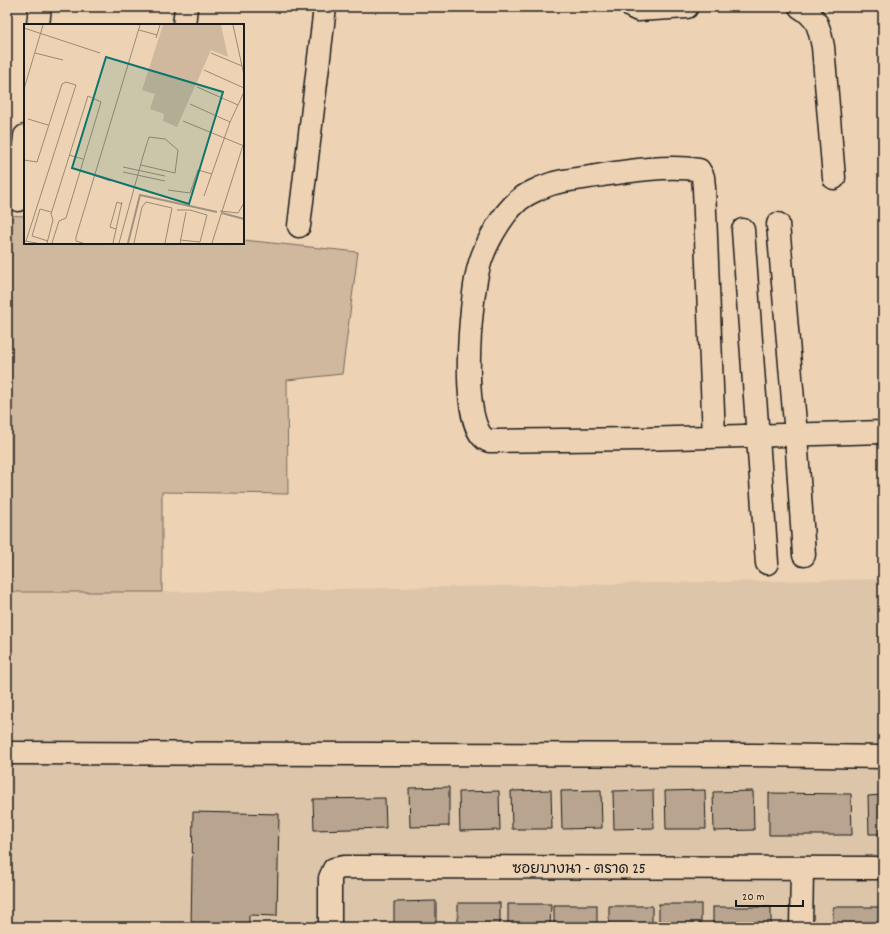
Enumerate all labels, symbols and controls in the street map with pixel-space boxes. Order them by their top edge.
inset map [24,24,244,244]
street label: ซอยบางนา - ตราด 25 [512,859,646,881]
scale bar [736,882,803,908]
text: 20 m [742,889,765,906]

